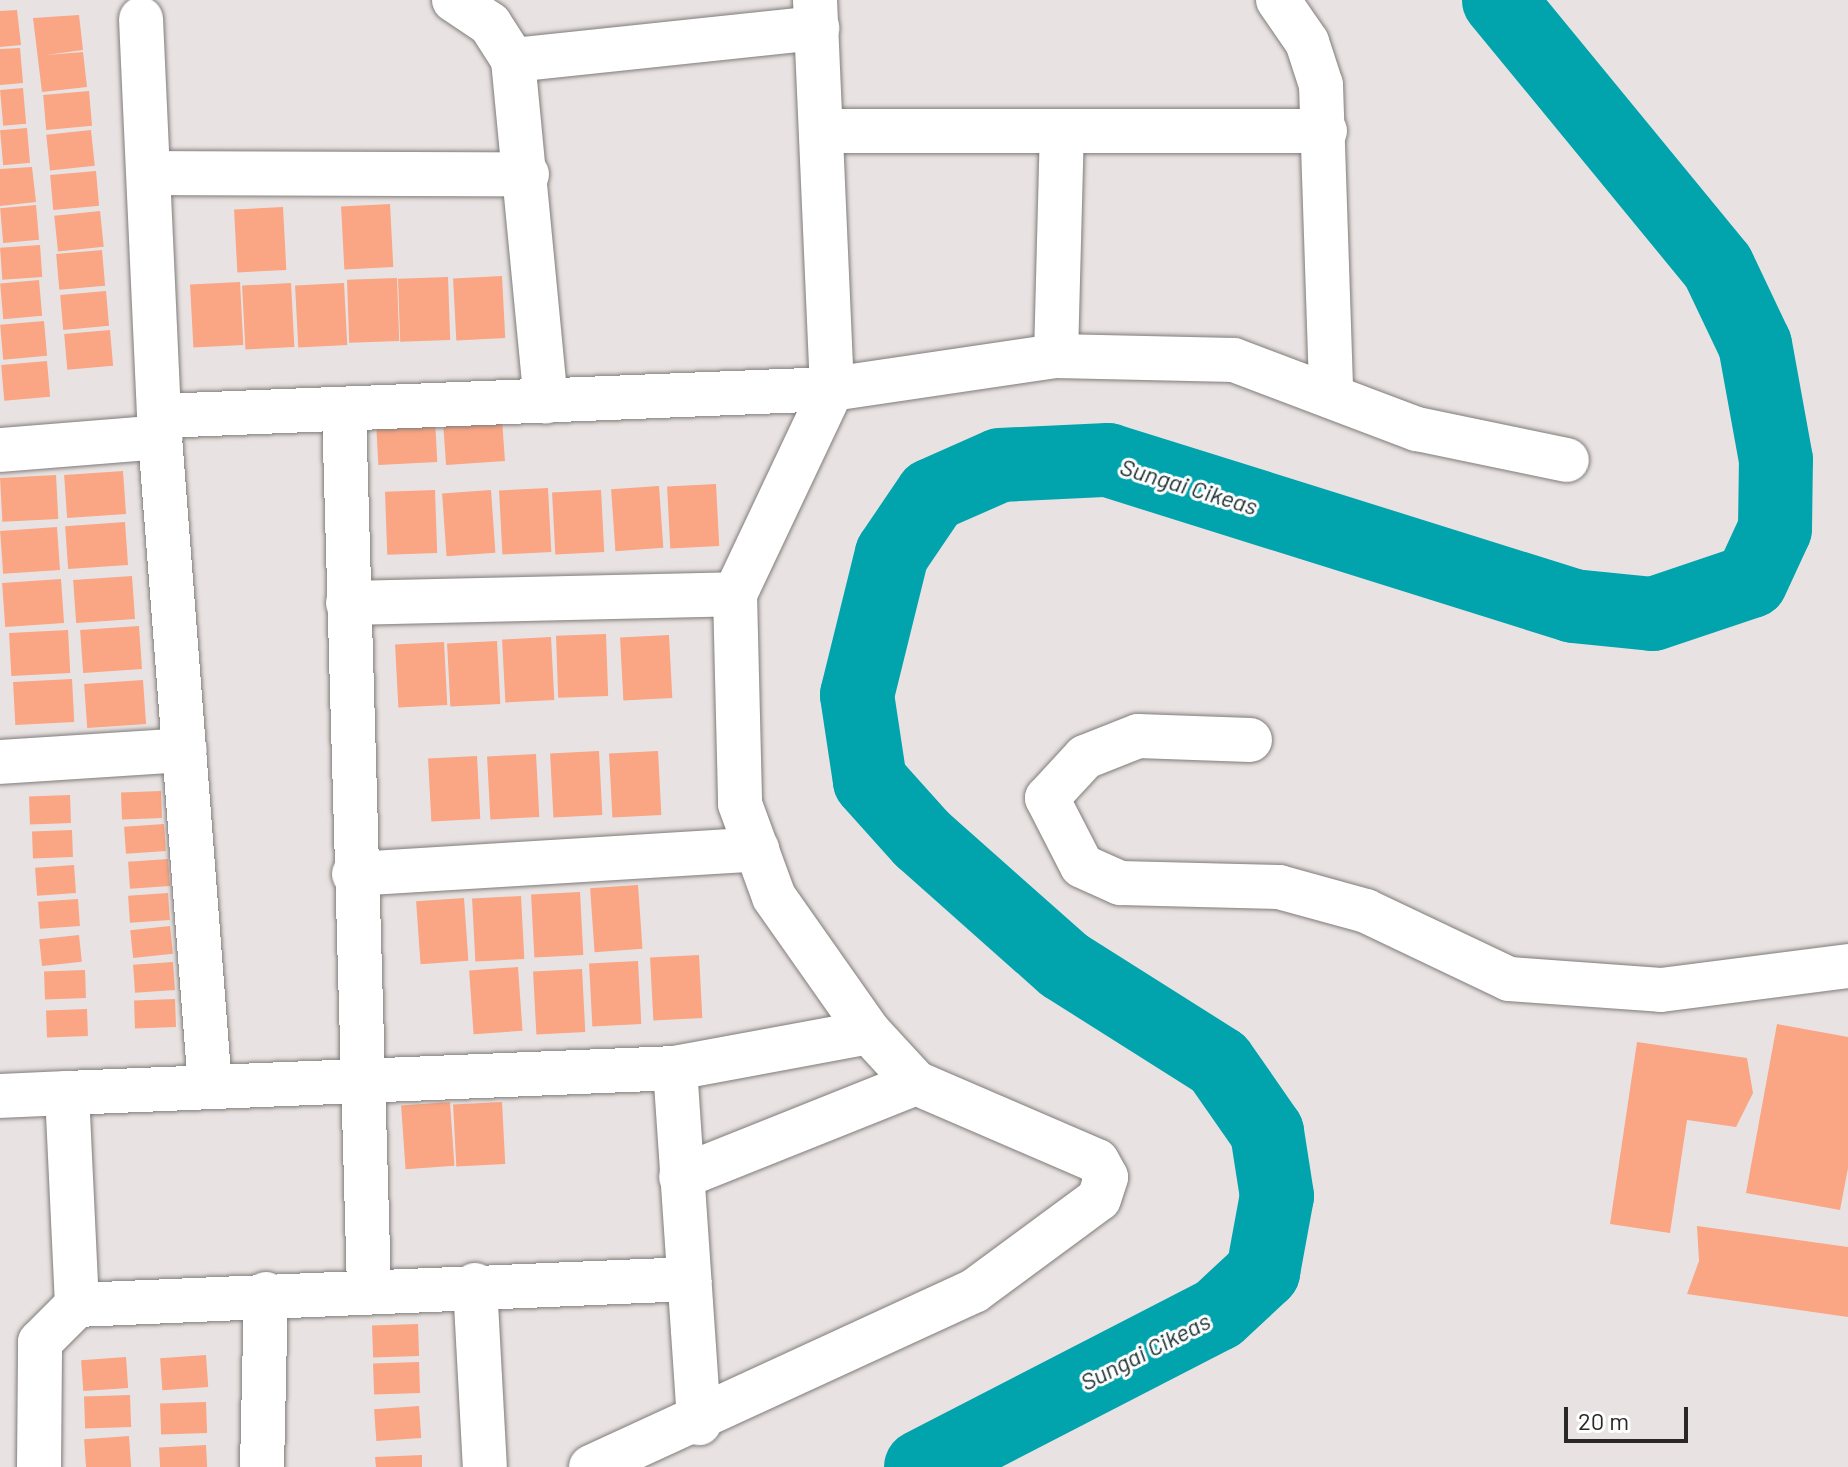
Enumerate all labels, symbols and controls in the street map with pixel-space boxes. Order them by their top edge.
water label: Sungai Cikeas [1117,451,1261,521]
water label: Sungai Cikeas [1075,1306,1215,1396]
scale bar [1568,1391,1692,1441]
text: 20 m [1578,1406,1629,1435]

